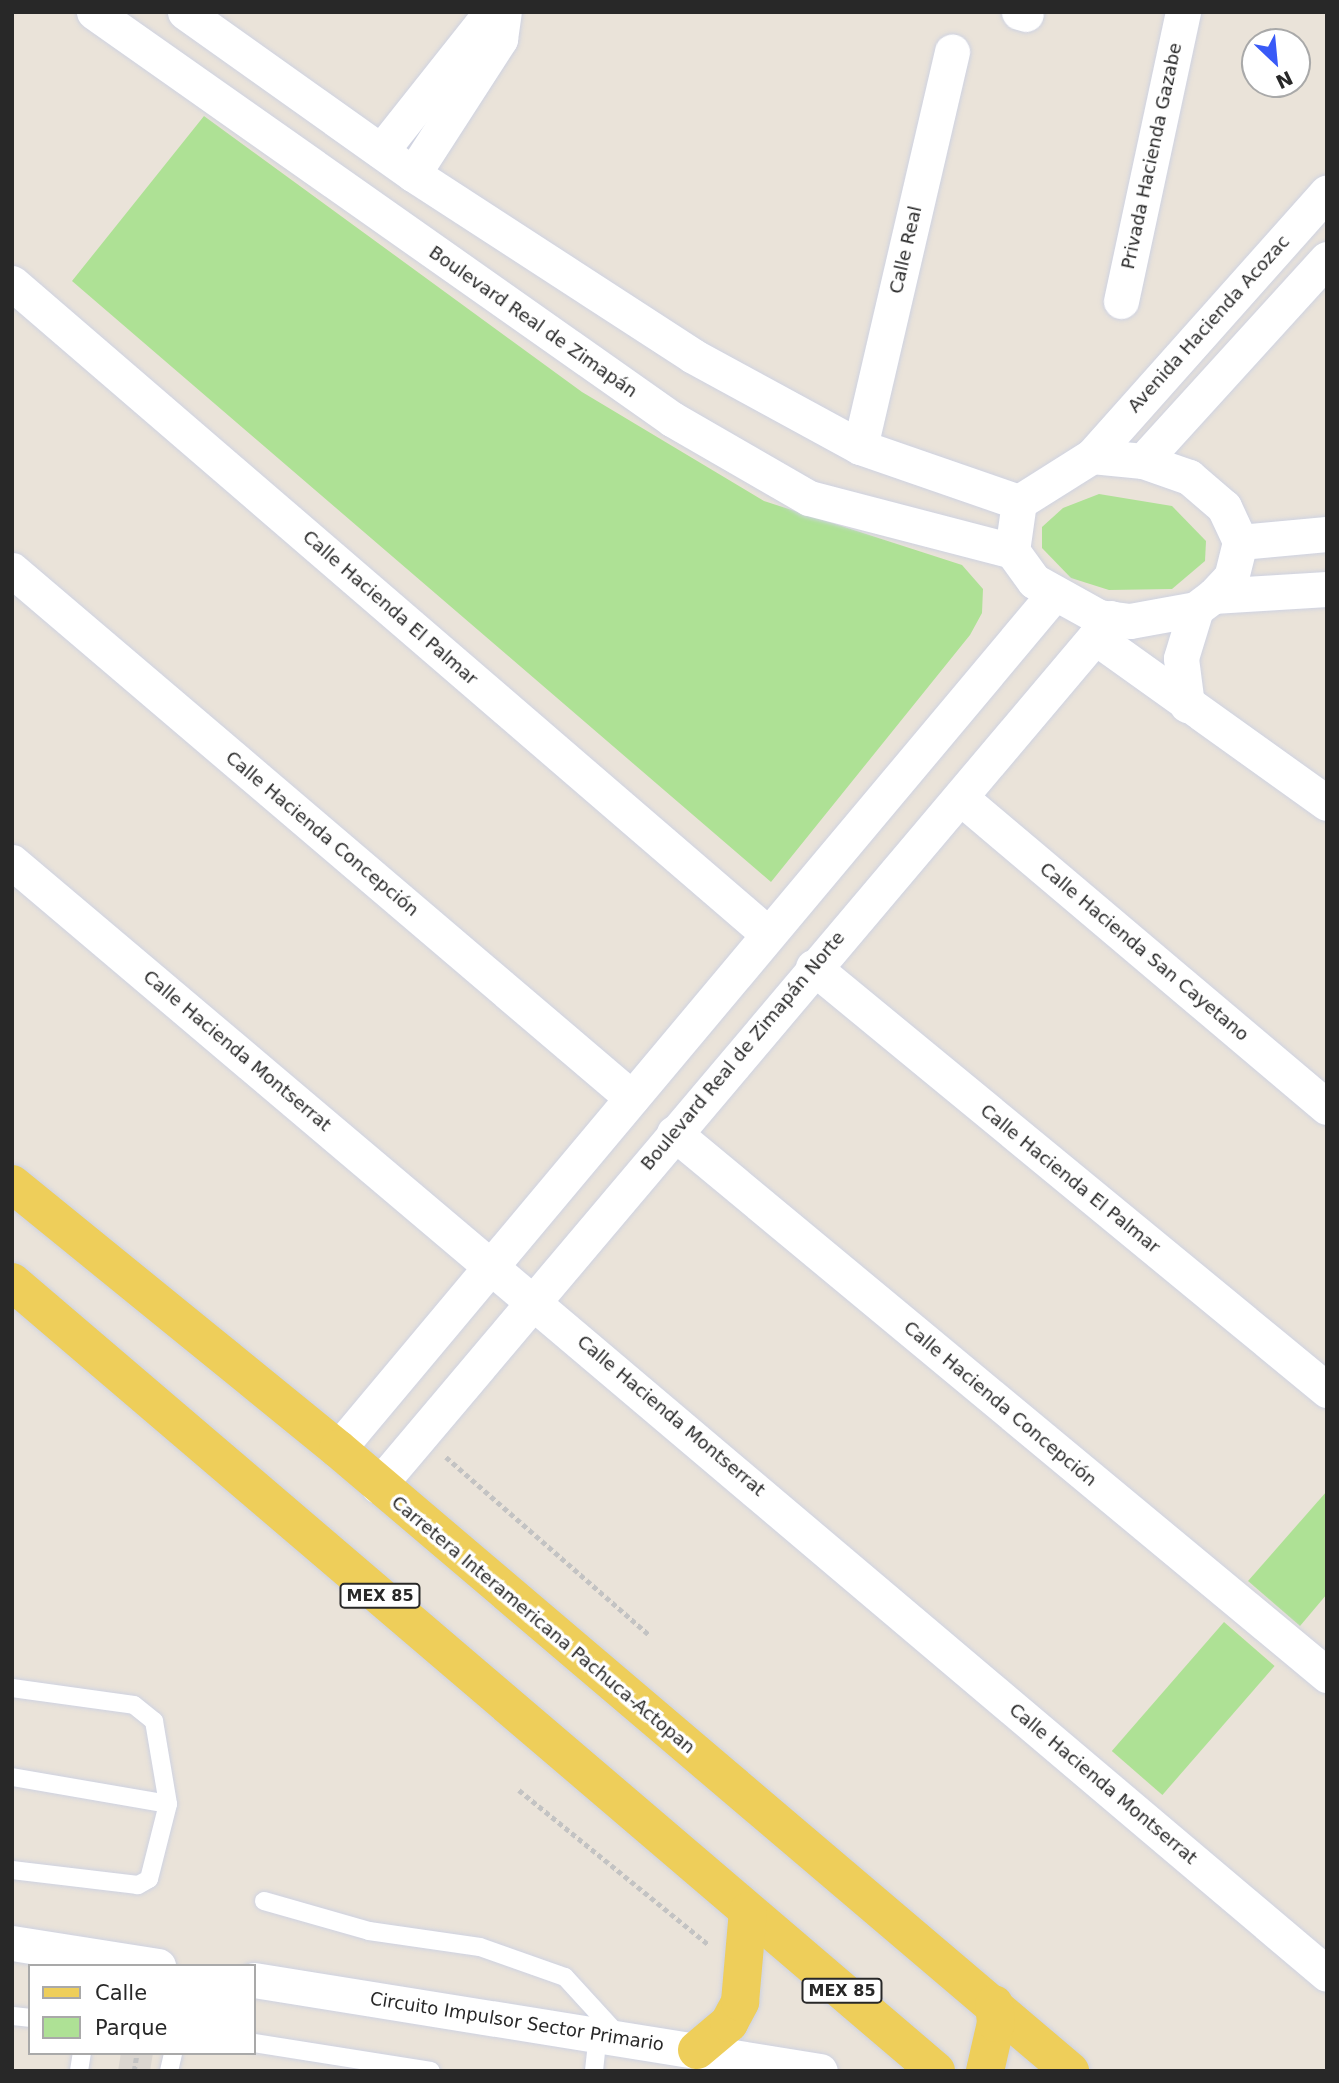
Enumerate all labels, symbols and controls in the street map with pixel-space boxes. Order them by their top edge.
north arrow [1241,28,1311,98]
street label: Privada Hacienda Gazabe [1117,41,1187,271]
text: N [1272,67,1296,93]
street label: Calle Real [885,204,927,296]
street label: Avenida Hacienda Acozac [1124,231,1294,417]
street label: Boulevard Real de Zimapán [425,242,641,402]
street label: Calle Hacienda El Palmar [298,526,482,690]
street label: Calle Hacienda Concepción [221,747,423,921]
street label: Calle Hacienda San Cayetano [1035,858,1253,1046]
street label: Boulevard Real de Zimapán Norte [637,927,849,1175]
street label: Calle Hacienda Montserrat [139,966,335,1136]
street label: Calle Hacienda El Palmar [976,1100,1164,1258]
street label: Calle Hacienda Concepción [899,1317,1101,1491]
street label: Calle Hacienda Montserrat [573,1331,769,1501]
street label: Carretera Interamericana Pachuca-Actopan [387,1492,699,1758]
road number: MEX 85 [338,1584,422,1608]
street label: Calle Hacienda Montserrat [1005,1699,1201,1869]
legend [28,1964,256,2055]
road number: MEX 85 [800,1979,884,2004]
text: Calle [95,1981,147,2005]
street label: Circuito Impulsor Sector Primario [368,1988,666,2056]
text: Parque [95,2016,167,2040]

